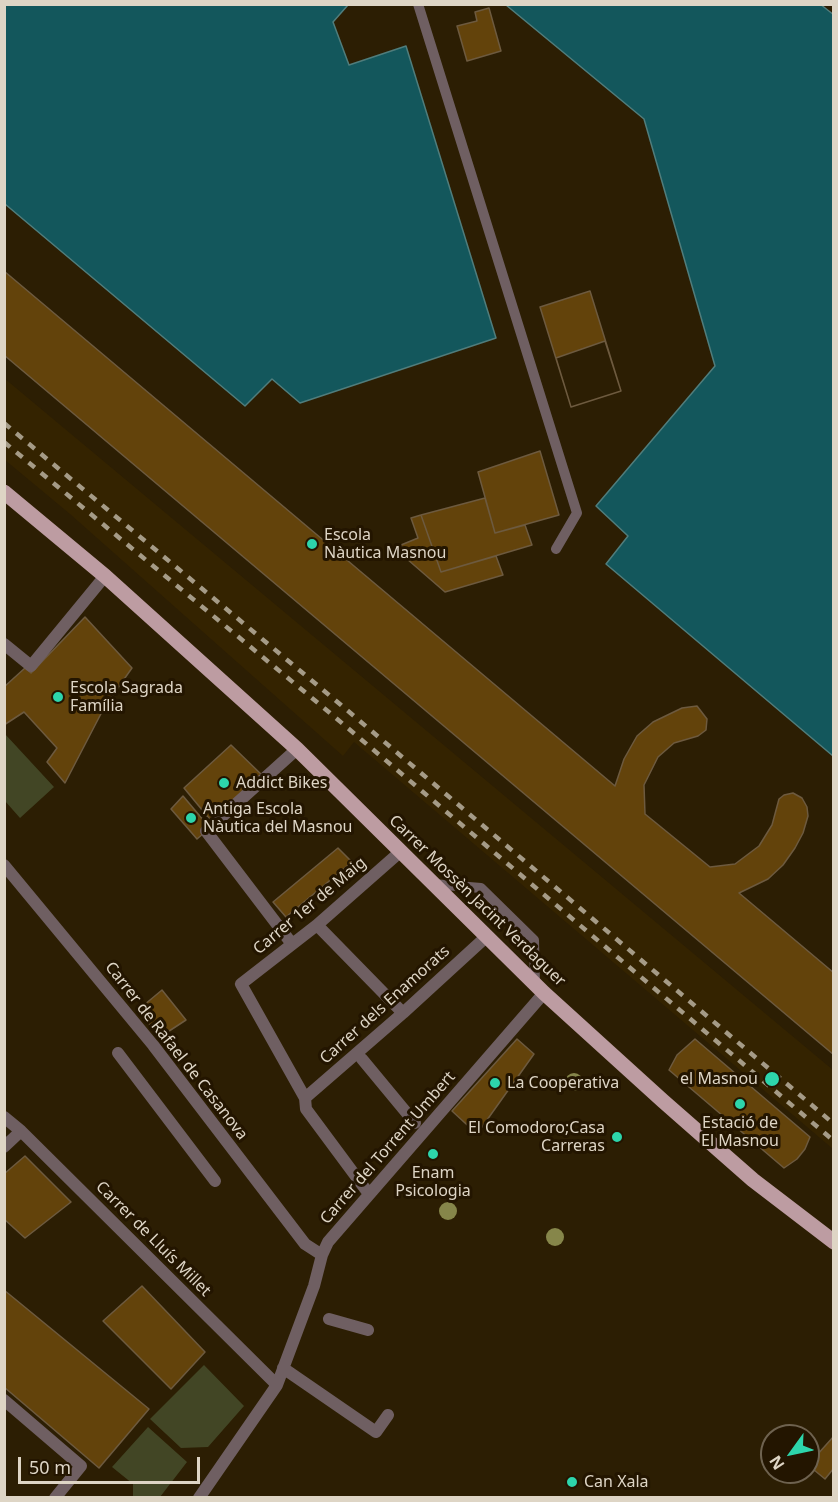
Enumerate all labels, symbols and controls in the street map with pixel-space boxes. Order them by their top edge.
place label: Escola Nàutica Masnou [324,525,446,563]
marker: Escola Nàutica Masnou [305,537,319,551]
place label: Escola Sagrada Família [70,678,183,716]
marker: Escola Sagrada Família [51,690,65,704]
place label: Addict Bikes [236,773,327,793]
marker: Addict Bikes [217,776,231,790]
place label: Antiga Escola Nàutica del Masnou [203,799,353,837]
marker: Antiga Escola Nàutica del Masnou [184,811,198,825]
street label: Carrer Mossèn Jacint Verdaguer [385,811,569,991]
street label: Carrer 1er de Maig [250,853,370,959]
street label: Carrer dels Enamorats [316,942,454,1068]
street label: Carrer de Rafael de Casanova [101,958,251,1144]
street label: Carrer del Torrent Umbert [316,1068,460,1228]
place label: el Masnou [680,1069,758,1089]
marker: el Masnou [763,1070,781,1088]
place label: La Cooperativa [507,1073,619,1093]
marker: La Cooperativa [488,1076,502,1090]
marker: Estació de El Masnou [733,1097,747,1111]
place label: Estació de El Masnou [701,1113,779,1151]
place label: El Comodoro;Casa Carreras [468,1118,605,1156]
marker: El Comodoro;Casa Carreras [610,1130,624,1144]
marker: Enam Psicologia [426,1147,440,1161]
place label: Enam Psicologia [395,1163,471,1201]
street label: Carrer de Lluís Millet [91,1177,215,1301]
north arrow [760,1424,820,1484]
scale bar [21,1445,202,1483]
text: N [764,1451,789,1474]
text: 50 m [29,1455,71,1479]
place label: Can Xala [584,1472,649,1492]
marker: Can Xala [565,1475,579,1489]

